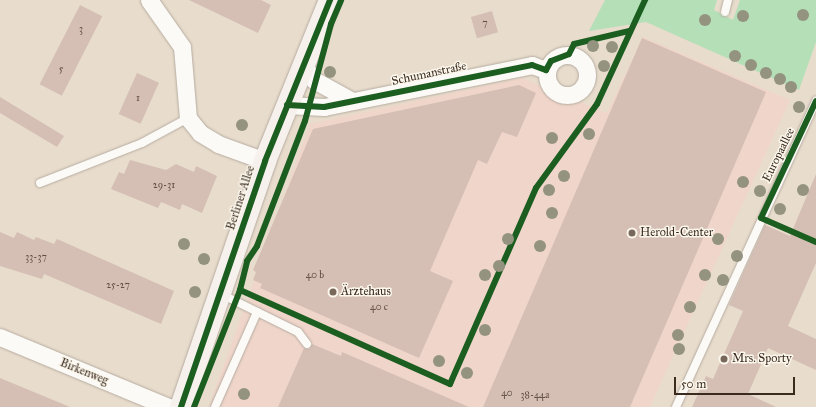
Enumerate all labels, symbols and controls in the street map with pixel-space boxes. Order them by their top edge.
house number: 7 [482,18,488,30]
house number: 3 [79,24,83,36]
street label: Schumanstraße [390,59,468,89]
house number: 5 [59,64,63,76]
house number: 1 [136,93,140,105]
street label: Europaallee [760,126,798,184]
street label: Berliner Allee [224,164,258,232]
house number: 29-31 [153,180,175,192]
place label: Herold-Center [640,226,713,240]
marker: Herold-Center [627,228,637,238]
house number: 33-37 [25,252,47,264]
house number: 40 b [306,270,324,282]
house number: 25-27 [106,280,130,292]
place label: Ärztehaus [341,285,391,299]
marker: Ärztehaus [328,287,338,297]
house number: 40 c [370,302,388,314]
place label: Mrs. Sporty [732,352,792,366]
marker: Mrs. Sporty [719,354,729,364]
street label: Birkenweg [58,356,110,388]
scale bar [676,369,797,395]
text: 50 m [681,377,706,391]
house number: 40 [501,388,513,400]
house number: 38-44a [521,390,549,402]

